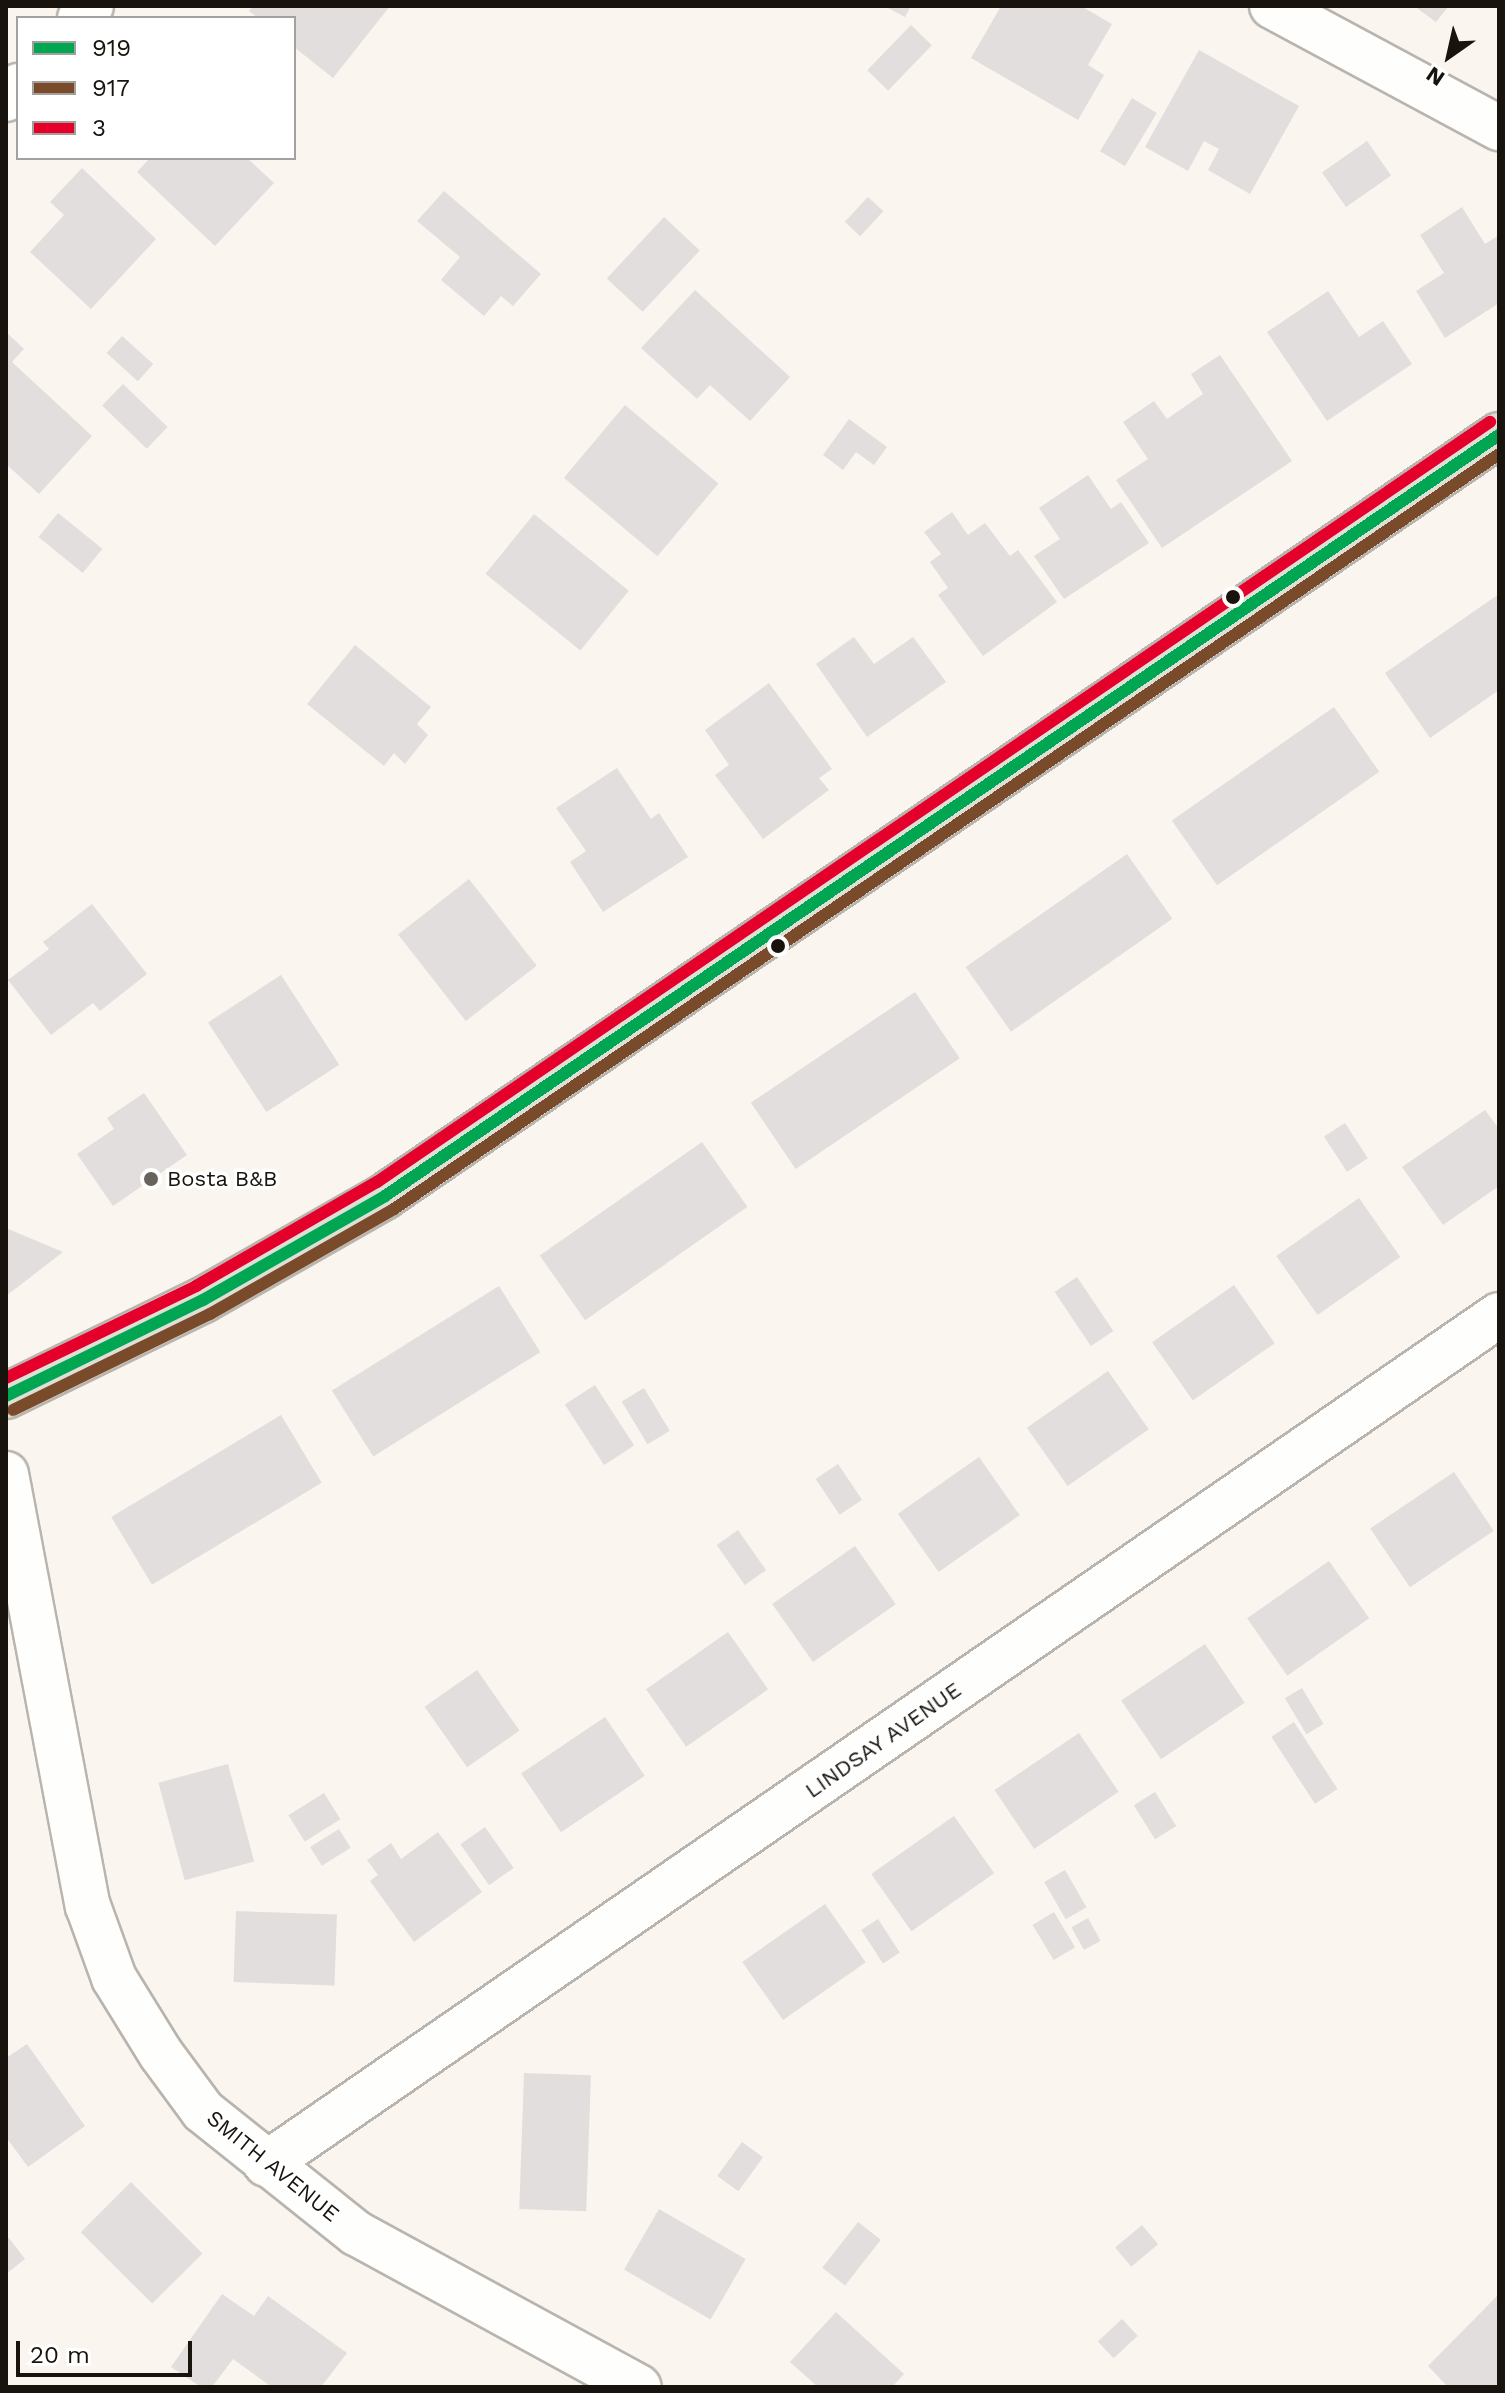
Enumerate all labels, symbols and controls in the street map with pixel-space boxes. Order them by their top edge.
legend [16,16,296,160]
north arrow [1409,16,1489,96]
text: 919 [92,34,131,62]
text: N [1422,61,1449,91]
text: 917 [92,74,130,102]
text: 3 [92,114,106,142]
unlabelled marker [1225,589,1241,605]
unlabelled marker [770,938,786,954]
place label: Bosta B&B [167,1166,278,1192]
marker: Bosta B&B [142,1170,160,1188]
street label: LINDSAY AVENUE [799,1676,967,1804]
street label: SMITH AVENUE [201,2104,345,2228]
scale bar [20,2325,196,2375]
text: 20 m [30,2341,90,2369]

